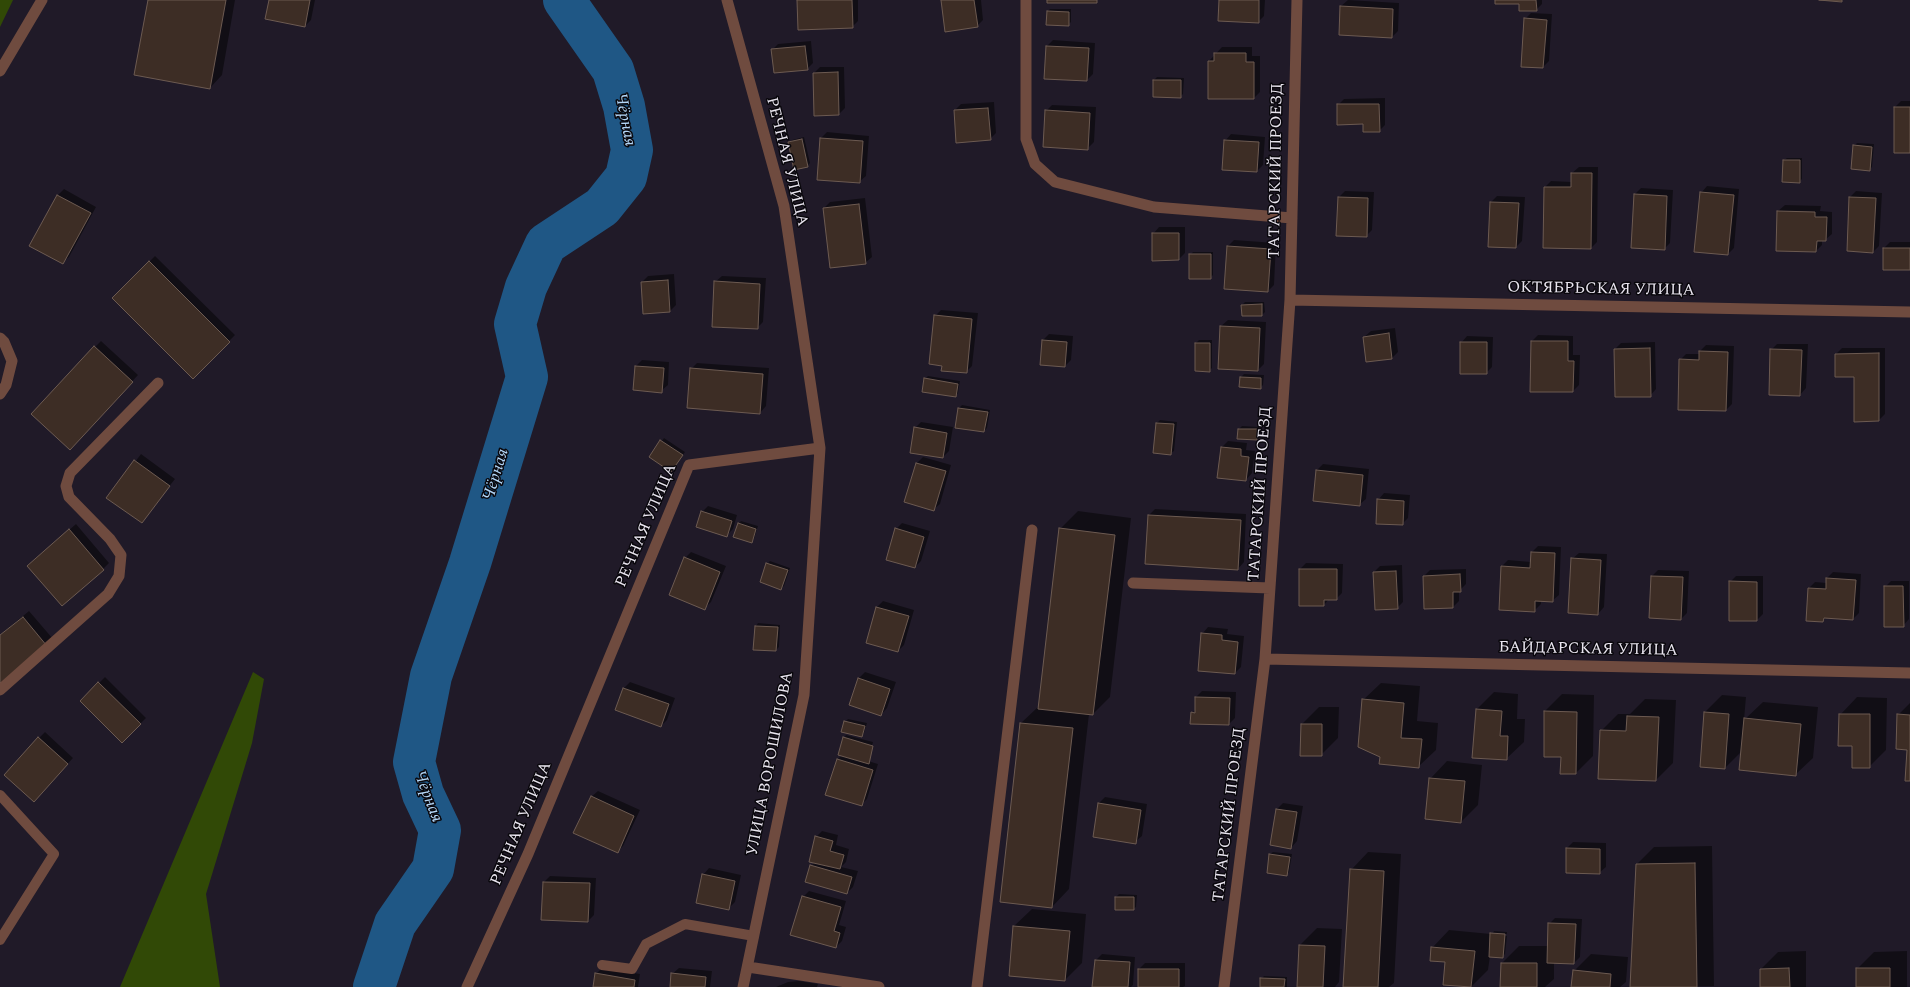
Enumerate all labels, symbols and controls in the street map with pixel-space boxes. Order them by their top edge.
street label: ТАТАРСКИЙ ПРОЕЗД [1266,83,1288,259]
water label: Чёрная [609,92,639,148]
street label: РЕЧНАЯ УЛИЦА [761,95,811,229]
street label: ОКТЯБРЬСКАЯ УЛИЦА [1507,279,1695,301]
street label: ТАТАРСКИЙ ПРОЕЗД [1245,406,1277,582]
water label: Чёрная [479,447,515,503]
street label: РЕЧНАЯ УЛИЦА [612,461,682,591]
street label: БАЙДАРСКАЯ УЛИЦА [1498,639,1678,661]
street label: УЛИЦА ВОРОШИЛОВА [744,670,798,858]
street label: ТАТАРСКИЙ ПРОЕЗД [1210,727,1250,903]
street label: РЕЧНАЯ УЛИЦА [487,759,557,889]
water label: Чёрная [408,768,446,826]

